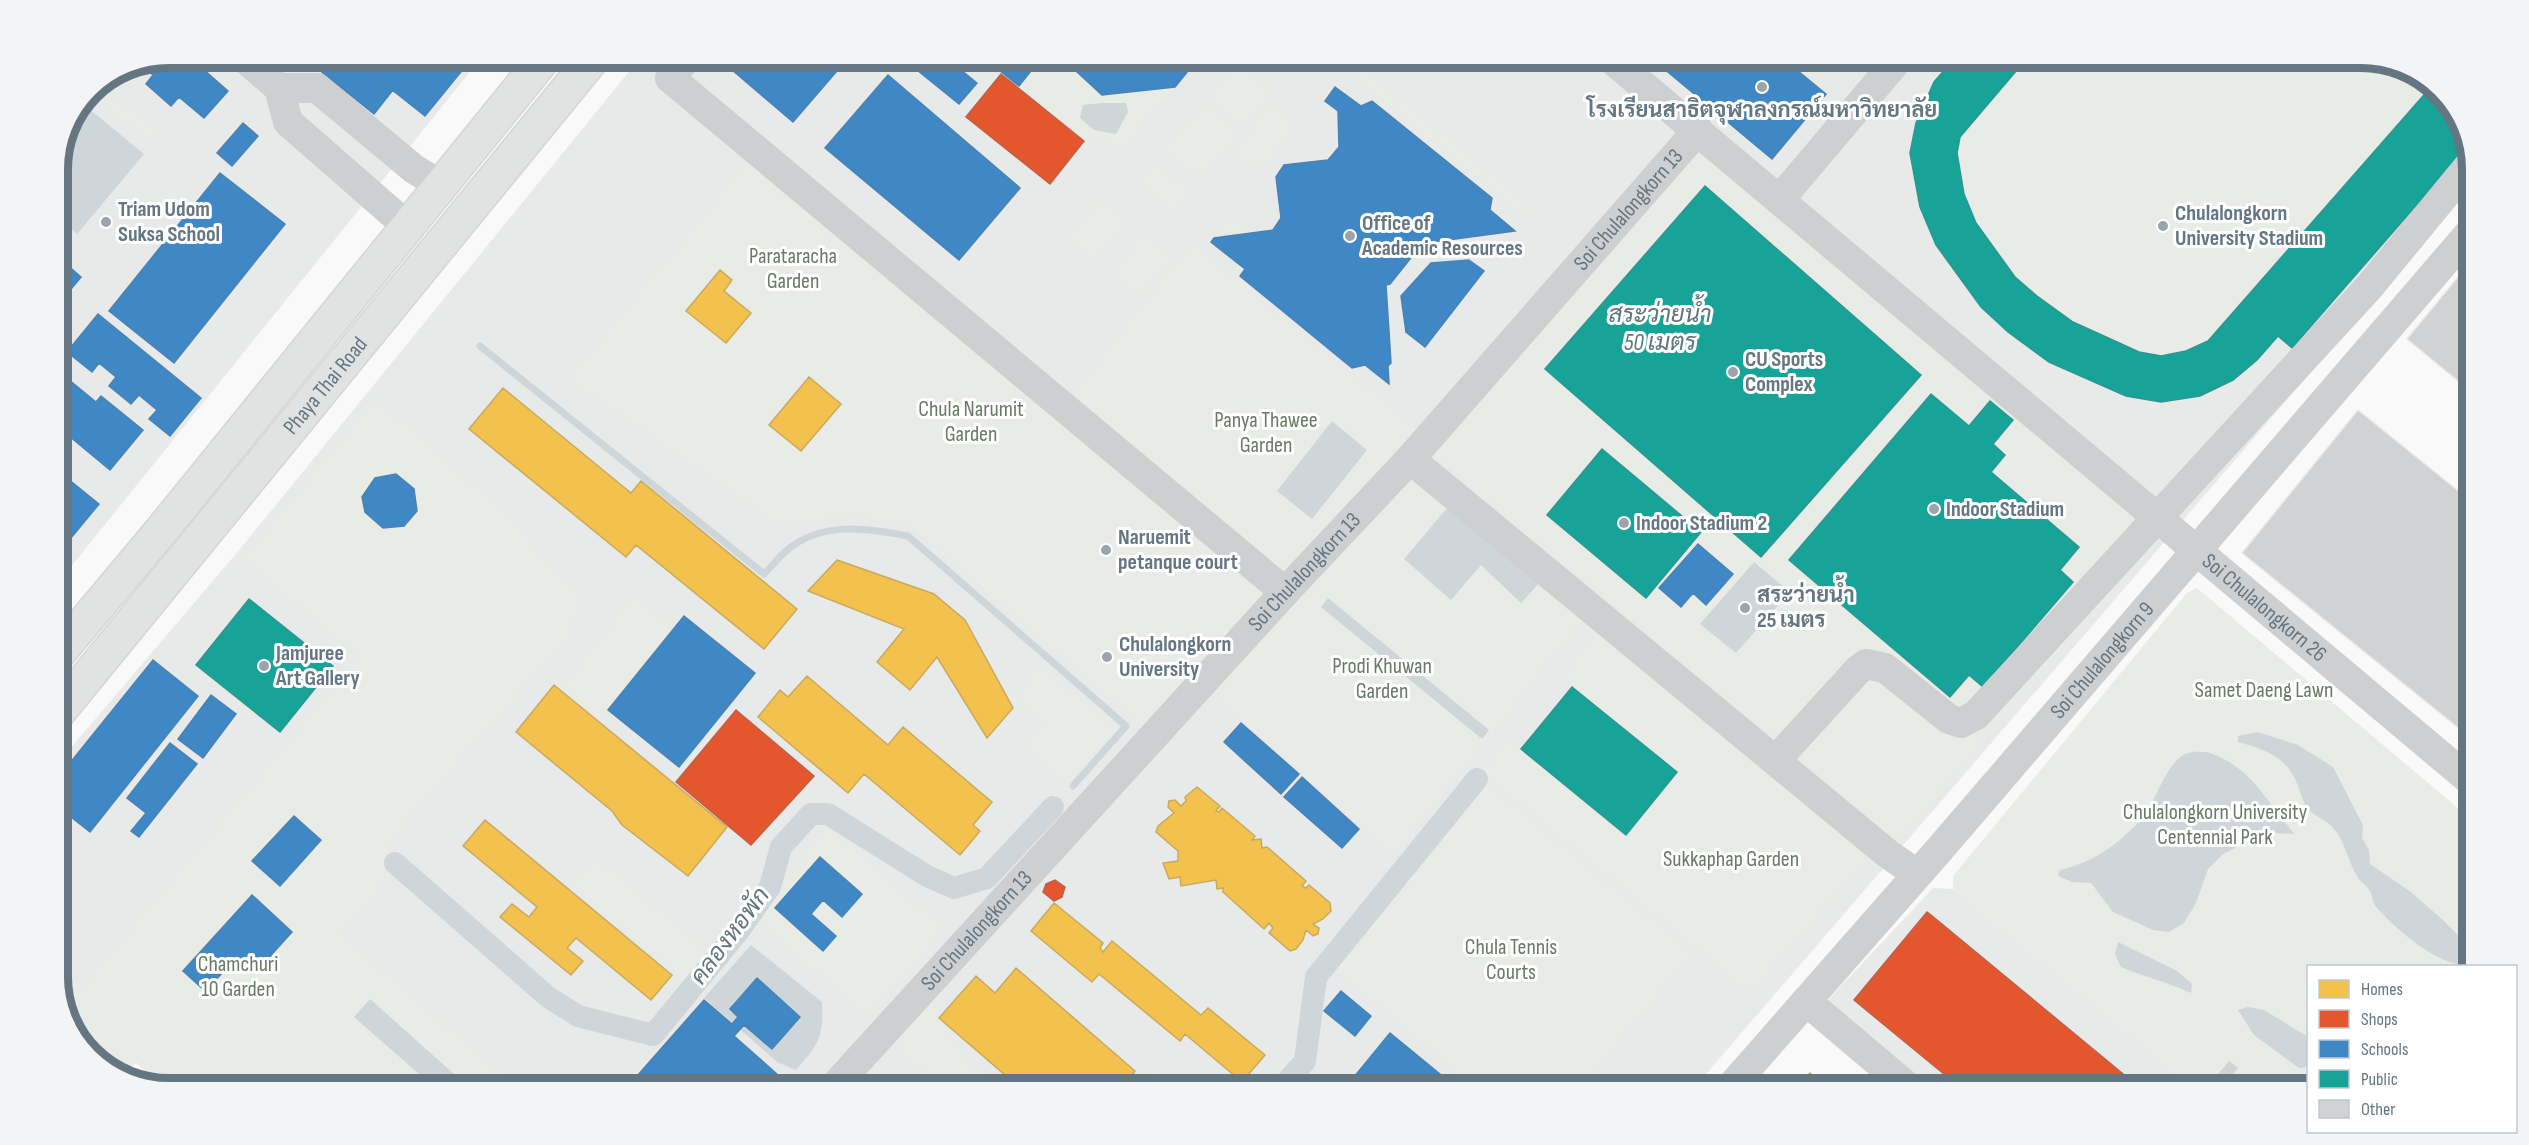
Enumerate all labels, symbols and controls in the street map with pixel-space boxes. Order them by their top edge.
marker: โรงเรียนสาธิตจุฬาลงกรณ์มหาวิทยาลัย [1755,80,1769,94]
place label: โรงเรียนสาธิตจุฬาลงกรณ์มหาวิทยาลัย [1585,95,1937,125]
street label: Soi Chulalongkorn 13 [1568,143,1689,276]
place label: Triam Udom Suksa School [118,196,220,248]
place label: Chulalongkorn University Stadium [2175,200,2323,252]
place label: Office of Academic Resources [1361,210,1523,262]
marker: Triam Udom Suksa School [99,215,113,229]
marker: Chulalongkorn University Stadium [2156,219,2170,233]
marker: Office of Academic Resources [1343,229,1357,243]
park label: Parataracha Garden [749,243,837,295]
water label: สระว่ายน้ำ 50 เมตร [1609,294,1711,357]
street label: Phaya Thai Road [277,331,373,440]
place label: CU Sports Complex [1745,346,1823,398]
marker: CU Sports Complex [1726,365,1740,379]
park label: Chula Narumit Garden [918,396,1024,448]
park label: Panya Thawee Garden [1214,407,1318,459]
place label: Indoor Stadium [1946,496,2064,523]
marker: Indoor Stadium [1927,502,1941,516]
street label: Soi Chulalongkorn 13 [1242,507,1366,637]
place label: Indoor Stadium 2 [1636,510,1767,537]
marker: Indoor Stadium 2 [1617,516,1631,530]
place label: Naruemit petanque court [1118,524,1238,576]
marker: Naruemit petanque court [1099,543,1113,557]
street label: Soi Chulalongkorn 26 [2197,548,2332,668]
place label: สระว่ายน้ำ 25 เมตร [1757,575,1855,634]
street label: Soi Chulalongkorn 9 [2044,596,2160,724]
marker: สระว่ายน้ำ 25 เมตร [1738,601,1752,615]
place label: Chulalongkorn University [1119,631,1231,683]
place label: Jamjuree Art Gallery [275,640,360,692]
marker: Chulalongkorn University [1100,650,1114,664]
park label: Prodi Khuwan Garden [1332,653,1432,705]
marker: Jamjuree Art Gallery [257,659,271,673]
park label: Samet Daeng Lawn [2195,677,2333,704]
park label: Chulalongkorn University Centennial Park [2123,799,2308,851]
park label: Sukkaphap Garden [1663,846,1799,873]
street label: Soi Chulalongkorn 13 [915,865,1038,996]
water label: คลองหอพัก [684,882,776,990]
park label: Chula Tennis Courts [1465,934,1557,986]
park label: Chamchuri 10 Garden [198,951,278,1003]
legend [2307,965,2517,1133]
text: Homes [2361,979,2403,1000]
text: Shops [2361,1009,2398,1030]
text: Schools [2361,1039,2408,1060]
text: Public [2361,1069,2398,1090]
text: Other [2361,1099,2395,1120]

